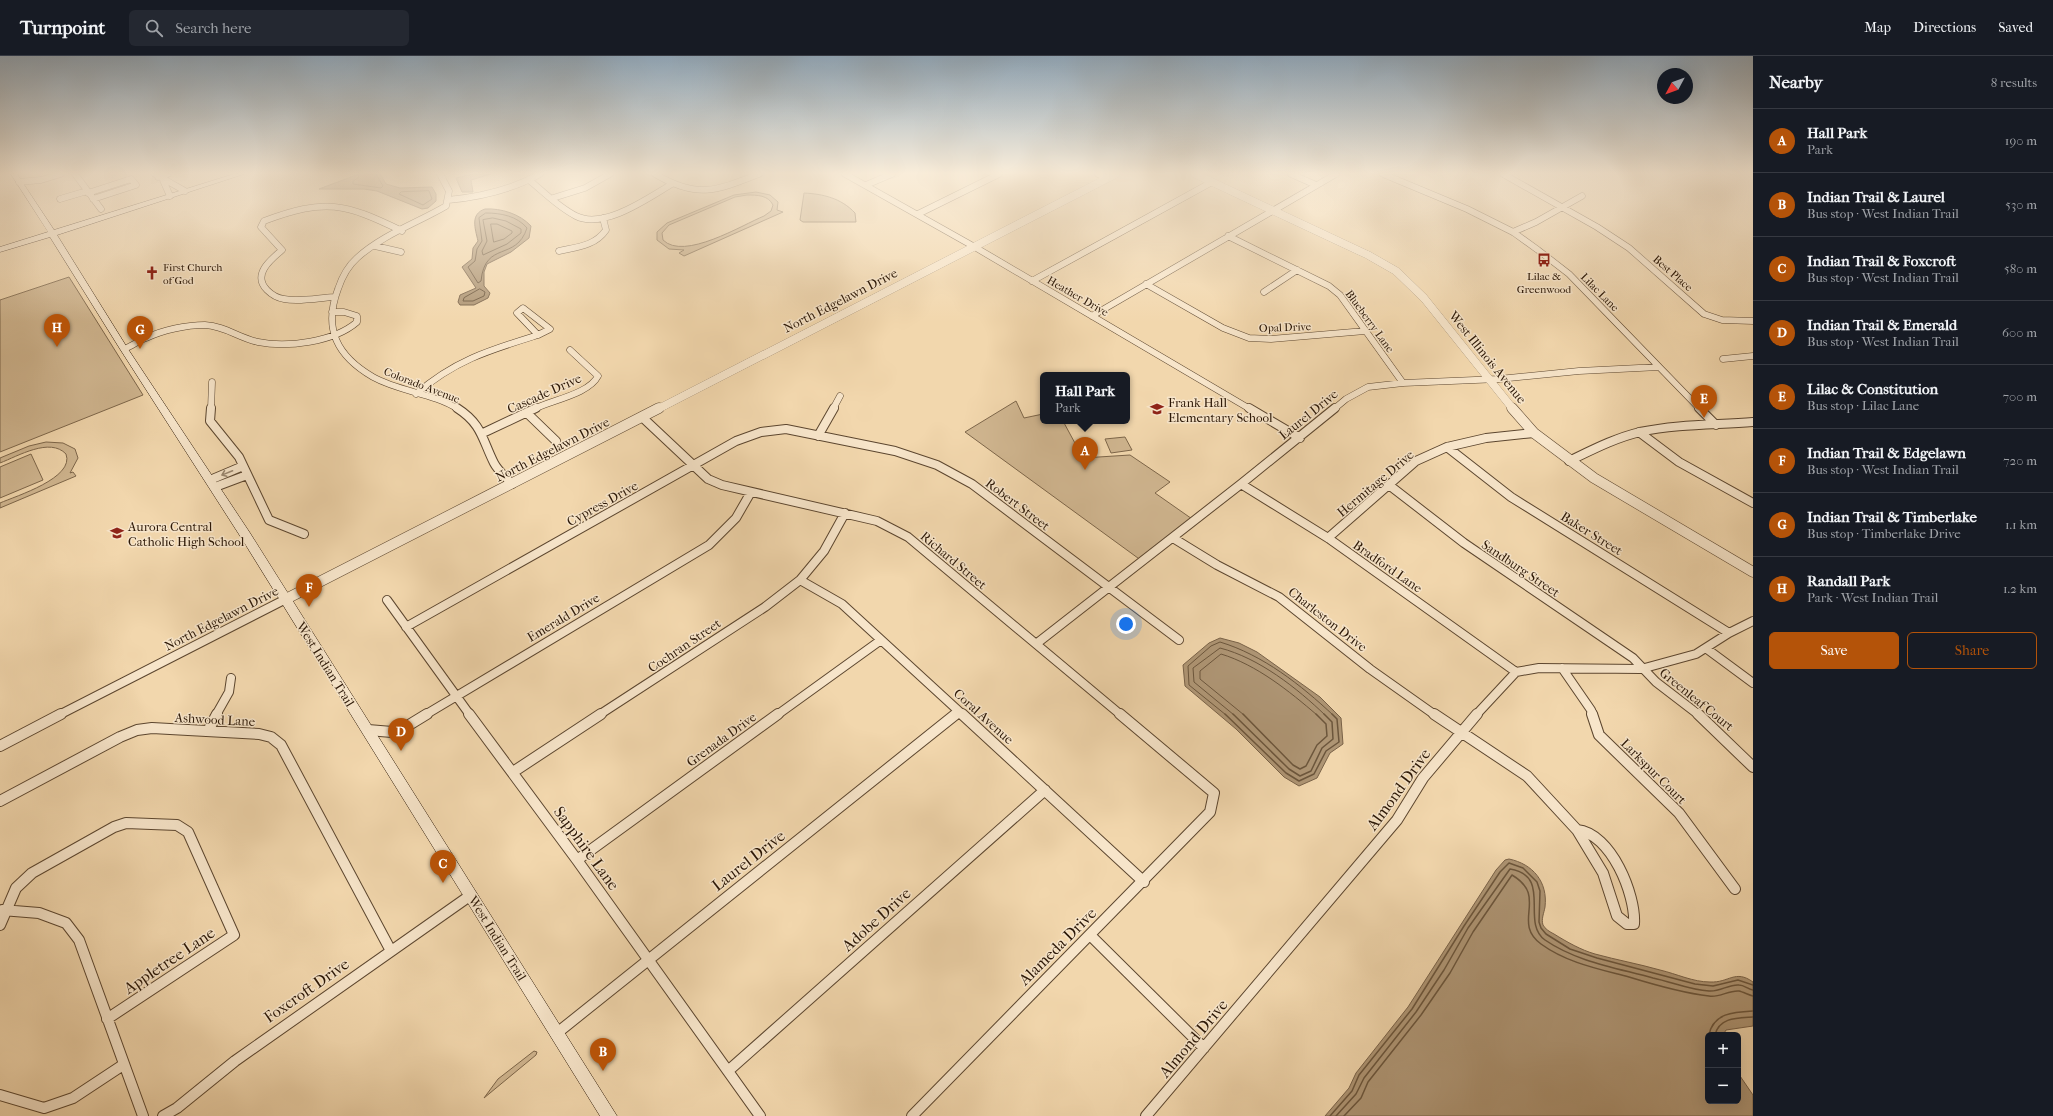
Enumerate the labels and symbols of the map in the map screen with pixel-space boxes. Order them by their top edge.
north arrow [1657,68,1693,104]
bus stop icon: Lilac & Greenwood [1536,252,1552,268]
street label: Best Place [1650,253,1695,294]
place label: First Church of God [163,261,223,287]
church icon: First Church of God [144,265,160,281]
street label: North Edgelawn Drive [781,265,900,336]
place label: Lilac & Greenwood [1517,270,1572,296]
street label: Lilac Lane [1578,271,1622,315]
street label: Heather Drive [1045,274,1111,319]
street label: Blueberry Lane [1343,288,1397,356]
street label: West Illinois Avenue [1445,308,1530,407]
pin: H [44,314,70,347]
pin: G [127,316,153,349]
street label: Opal Drive [1259,320,1312,335]
street label: Colorado Avenue [382,365,462,406]
street label: Cascade Drive [505,370,584,416]
pin: E [1691,385,1717,418]
street label: Laurel Drive [1276,386,1341,443]
place label: Frank Hall Elementary School [1168,395,1273,425]
school or university icon: Frank Hall Elementary School [1149,401,1165,417]
street label: North Edgelawn Drive [493,414,612,485]
pin: A [1072,437,1098,470]
street label: Hermitage Drive [1334,447,1417,520]
one-way arrow [221,470,233,477]
street label: Robert Street [983,475,1053,534]
street label: Cypress Drive [564,478,641,529]
street label: Baker Street [1558,509,1626,559]
place label: Aurora Central Catholic High School [127,519,245,549]
school or university icon: Aurora Central Catholic High School [109,525,125,541]
street label: Richard Street [918,528,990,593]
street label: Bradford Lane [1350,537,1426,596]
street label: Sandburg Street [1479,537,1563,600]
pin: F [296,574,322,607]
street label: North Edgelawn Drive [162,583,281,654]
street label: Charleston Drive [1285,584,1370,655]
street label: Emerald Drive [524,590,603,645]
your location [1116,614,1136,634]
street label: Cochran Street [645,615,724,675]
street label: West Indian Trail [293,618,358,710]
street label: Greenleaf Court [1657,665,1737,734]
street label: Coral Avenue [951,686,1017,747]
street label: Grenada Drive [684,709,759,770]
street label: Ashwood Lane [173,710,256,729]
pin: D [388,718,414,751]
street label: Larkspur Court [1618,736,1690,807]
street label: Almond Drive [1362,745,1434,835]
street label: Sapphire Lane [550,803,623,894]
street label: Laurel Drive [708,826,789,895]
pin: C [430,850,456,883]
street label: Adobe Drive [837,883,915,956]
street label: West Indian Trail [465,892,530,984]
street label: Alameda Drive [1014,904,1100,990]
street label: Appletree Lane [119,923,218,998]
street label: Foxcroft Drive [260,954,353,1027]
street label: Almond Drive [1154,995,1232,1082]
pin: B [590,1038,616,1071]

